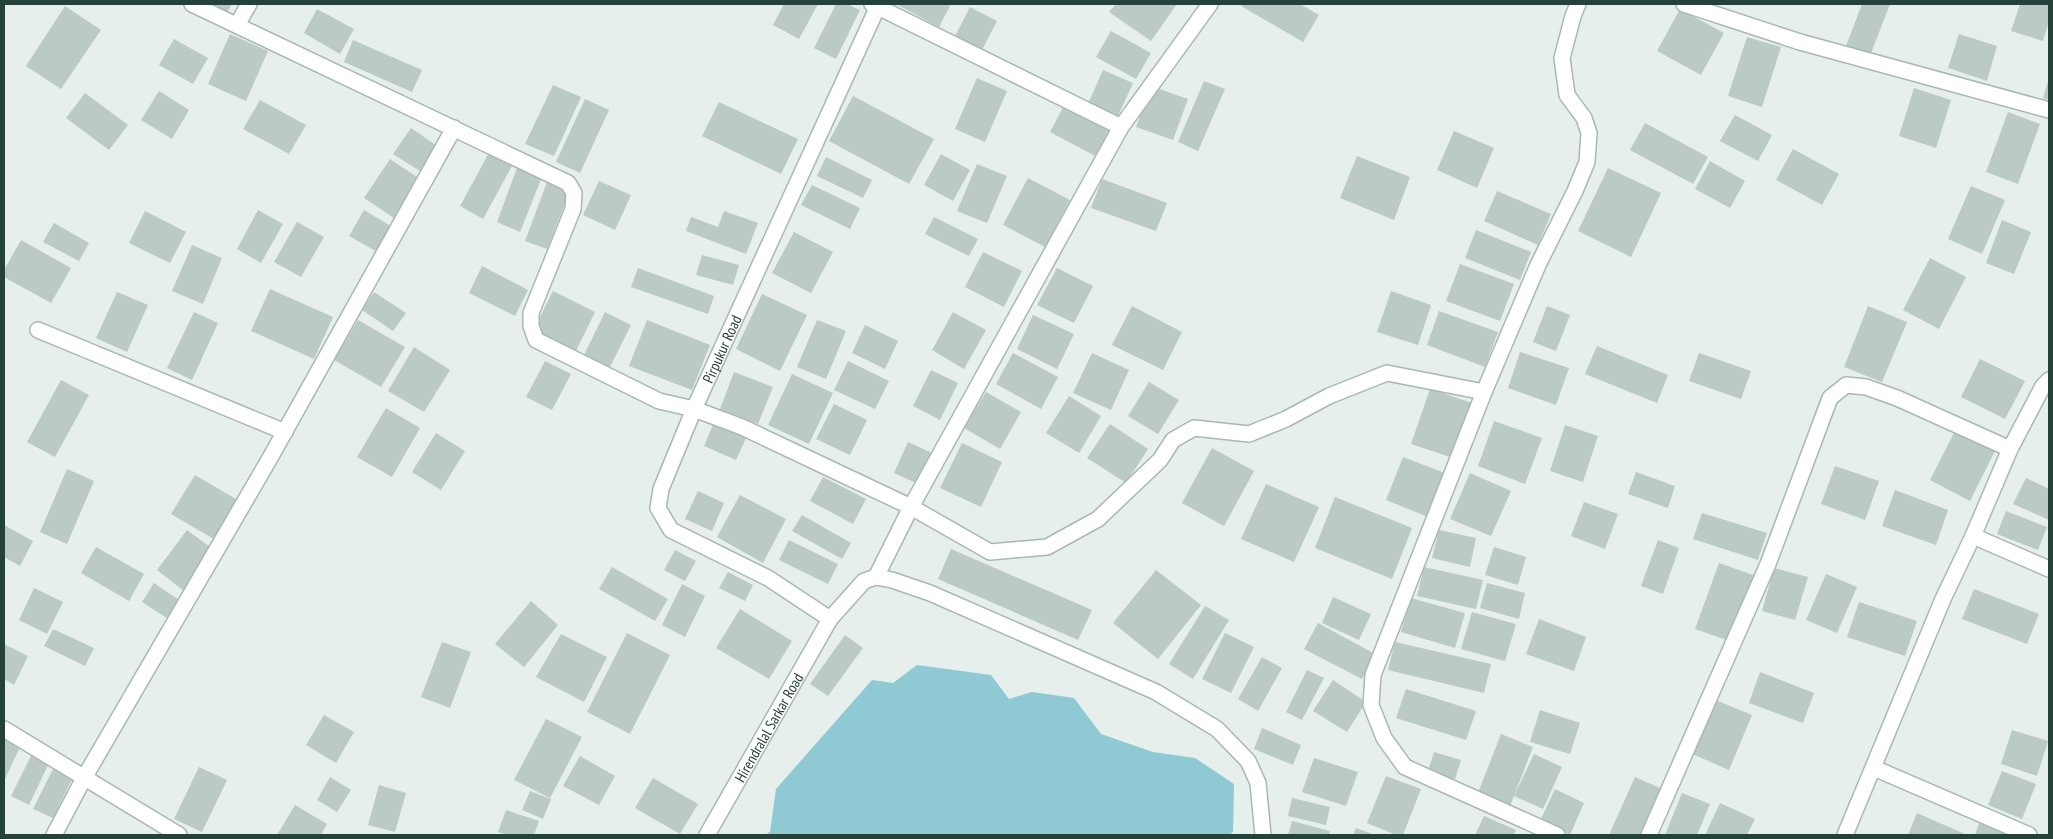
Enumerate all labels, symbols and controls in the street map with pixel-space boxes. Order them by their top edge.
street label: Pirpukur Road [698,312,745,386]
street label: Hirendralal Sarkar Road [730,669,807,785]

